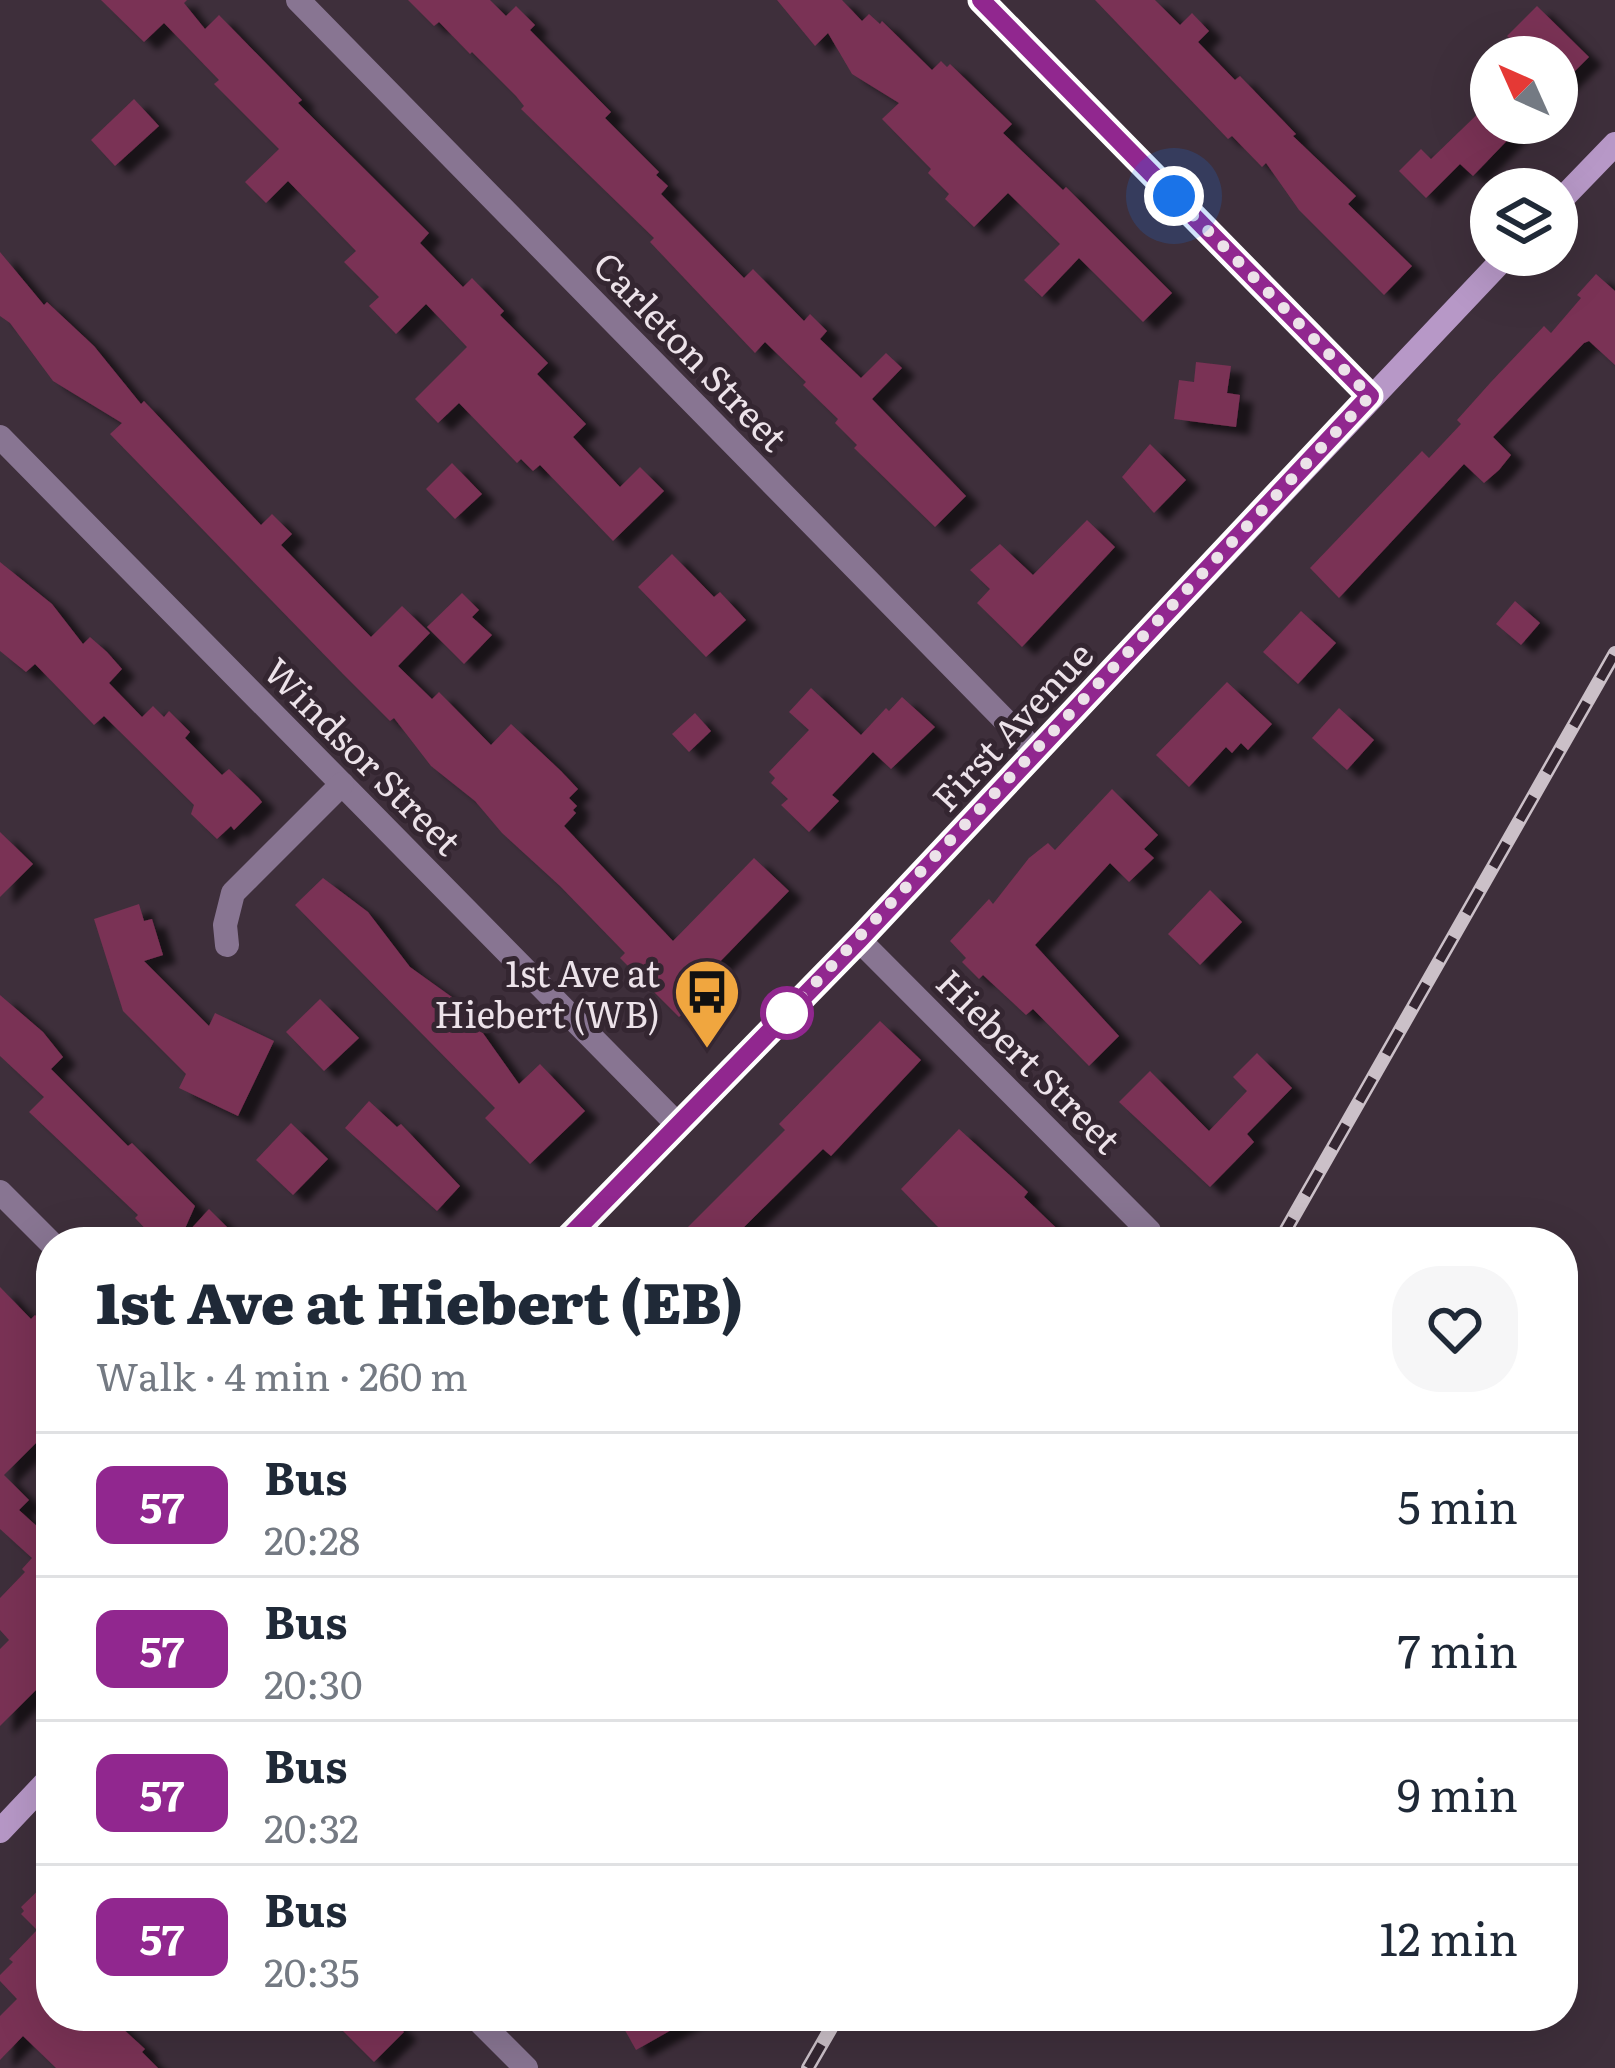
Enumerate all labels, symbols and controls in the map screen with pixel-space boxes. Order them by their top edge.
north arrow [1470,36,1578,144]
map controls [1470,36,1578,276]
your location [1144,166,1204,226]
button: layers [1470,168,1578,276]
street label: Carleton Street [583,238,801,462]
street label: First Avenue [918,628,1104,822]
street label: Windsor Street [253,644,475,866]
place label: 1st Ave at Hiebert (WB) [434,945,660,1039]
street label: Hiebert Street [926,956,1135,1165]
bus stop icon: 1st Ave at Hiebert (WB) [672,957,742,1051]
unlabelled marker [762,988,812,1038]
text: 1st Ave at Hiebert (EB) [96,1257,743,1342]
button: heart [1392,1266,1518,1392]
text: Walk · 4 min · 260 m [96,1345,468,1403]
text: Bus [264,1442,348,1509]
text: 5 min [1398,1471,1518,1538]
text: 57 [140,1474,184,1536]
text: 20:28 [264,1509,360,1567]
text: Bus [264,1586,348,1653]
text: 7 min [1398,1615,1518,1682]
text: 57 [140,1618,184,1680]
text: 20:30 [264,1653,363,1711]
text: Bus [264,1730,348,1797]
text: 9 min [1397,1759,1518,1826]
text: 57 [140,1762,184,1824]
text: 20:32 [264,1797,359,1855]
text: Bus [264,1874,348,1941]
text: 12 min [1379,1903,1518,1970]
text: 57 [140,1906,184,1968]
text: 20:35 [264,1941,360,1999]

